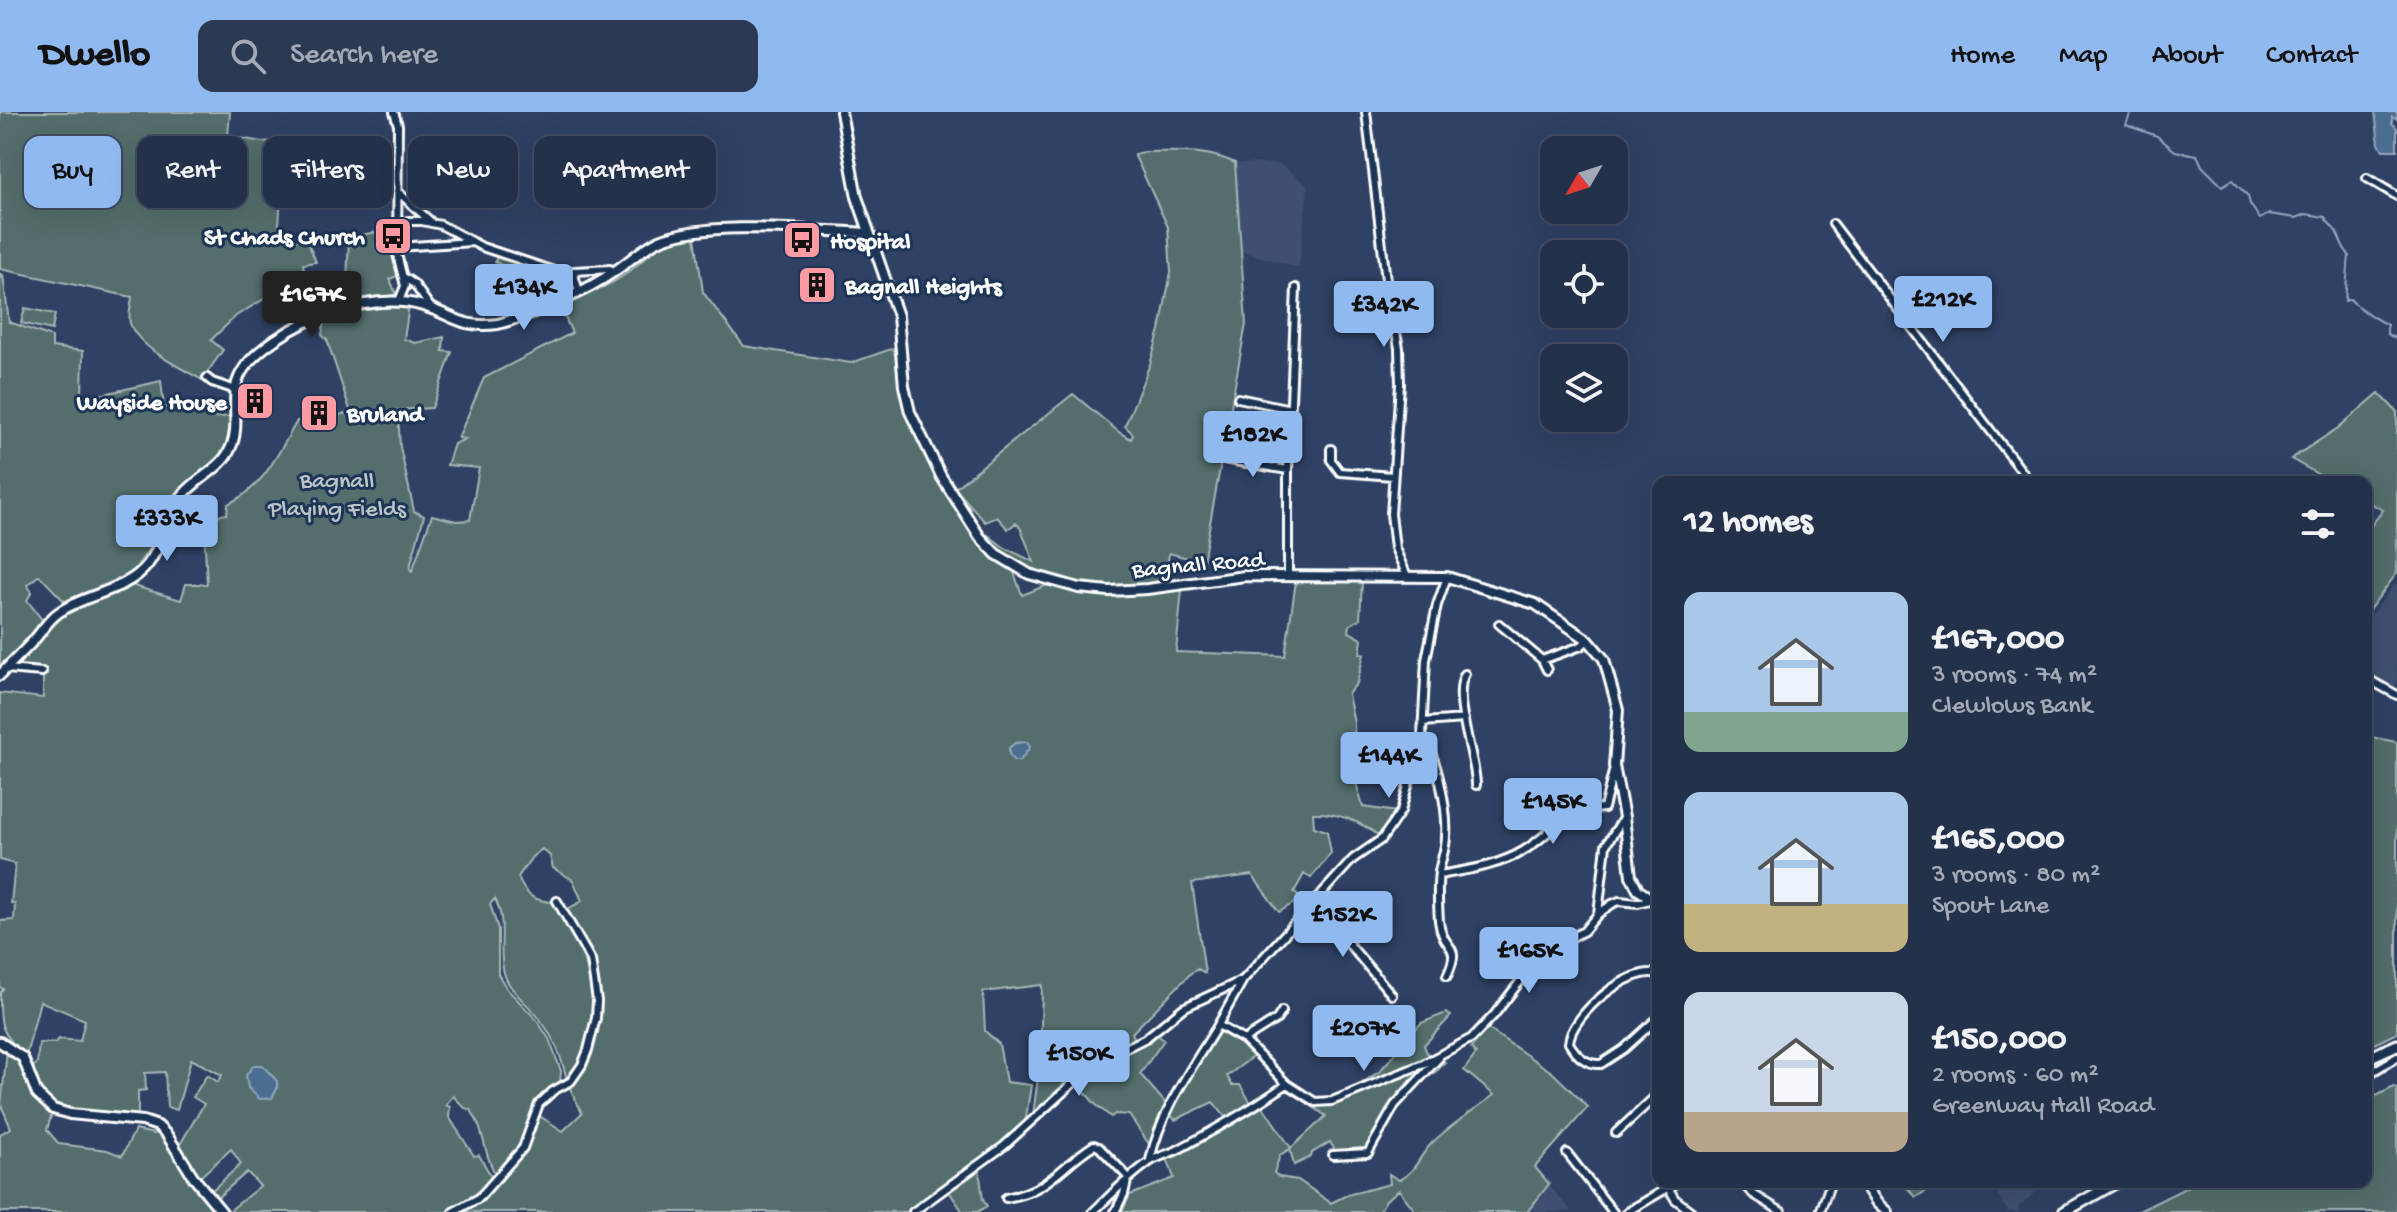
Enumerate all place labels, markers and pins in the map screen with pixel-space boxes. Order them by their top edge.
bus stop icon: St Chads Church [372,215,414,257]
bus stop icon: Hospital [781,219,823,261]
place label: St Chads Church [204,225,365,254]
place label: Hospital [830,229,910,258]
pin: £134K [468,264,580,332]
building icon: Bagnall Heights [796,264,838,306]
pin: £167K [256,271,368,339]
place label: Bagnall Heights [844,274,1003,303]
pin: £212K [1887,276,1999,344]
pin: £342K [1328,281,1440,349]
building icon: Wayside House [234,380,276,422]
place label: Wayside House [76,390,229,419]
building icon: Bruland [298,392,340,434]
place label: Bruland [346,402,426,431]
pin: £182K [1197,411,1309,479]
pin: £333K [111,495,223,563]
pin: £144K [1333,732,1445,800]
pin: £145K [1497,778,1609,846]
pin: £152K [1287,891,1399,959]
pin: £165K [1473,927,1585,995]
pin: £207K [1308,1005,1420,1073]
pin: £150K [1023,1030,1135,1098]

